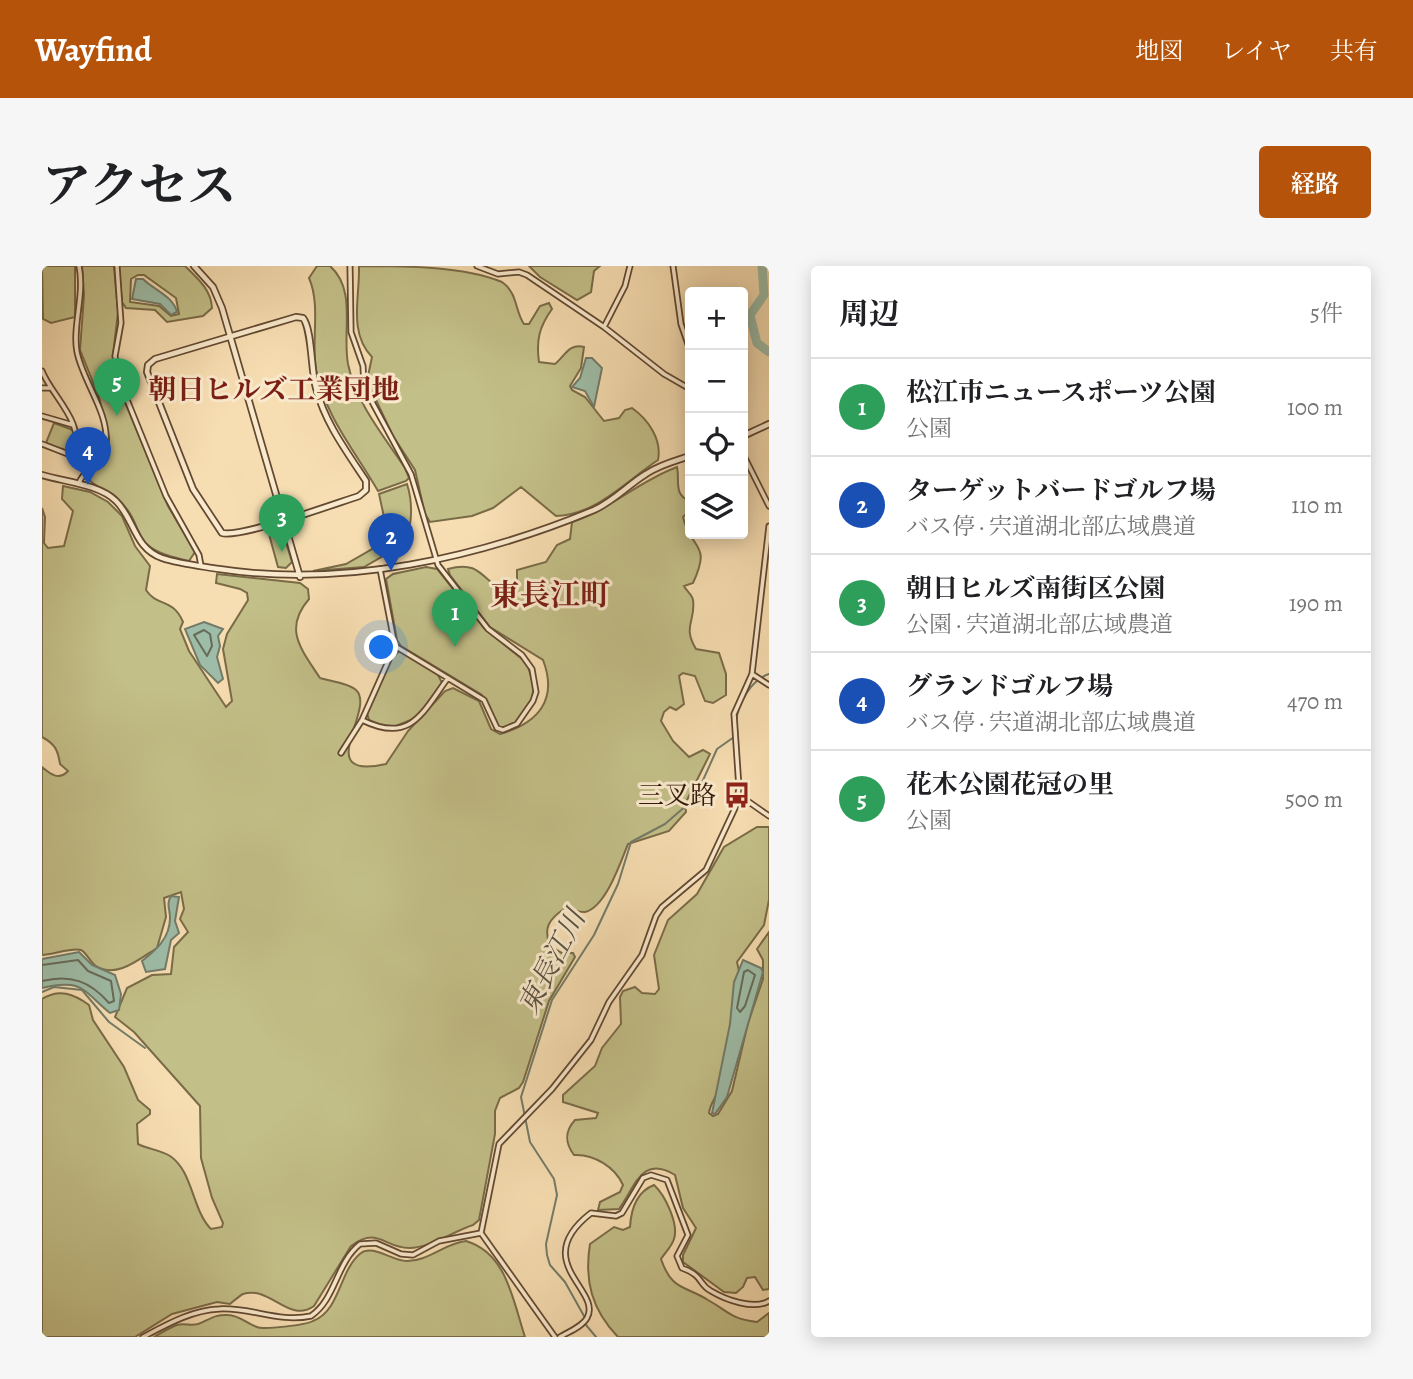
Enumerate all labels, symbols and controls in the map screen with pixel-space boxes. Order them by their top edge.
text: Wayfind [35,27,152,72]
text: 地図 [1135,35,1183,67]
text: レイヤ [1221,35,1292,67]
text: 共有 [1330,35,1378,67]
button: 経路 [1259,146,1371,218]
text: アクセス [42,152,237,219]
map controls [685,287,748,539]
button: + [685,287,748,350]
text: 周辺 [839,294,899,334]
text: 5件 [1310,298,1343,329]
button: − [685,350,748,413]
pin: 5 [94,358,140,416]
district label: 朝日ヒルズ工業団地 [148,371,400,409]
text: 松江市ニュースポーツ公園 [906,375,1216,410]
text: 1 [858,392,866,423]
text: 100 m [1287,392,1343,423]
button: locate [685,413,748,476]
text: 公園 [906,413,952,444]
pin: 4 [65,427,111,485]
text: ターゲットバードゴルフ場 [906,473,1215,508]
button: layers [685,476,748,539]
text: 2 [856,490,868,521]
text: 110 m [1291,490,1343,521]
pin: 3 [259,494,305,552]
text: バス停 · 宍道湖北部広域農道 [906,511,1196,542]
pin: 2 [368,513,414,571]
text: 朝日ヒルズ南街区公園 [906,571,1165,606]
district label: 東長江町 [490,575,610,615]
text: 3 [857,588,867,619]
text: 190 m [1289,588,1343,619]
pin: 1 [432,589,478,647]
text: 公園 · 宍道湖北部広域農道 [906,609,1173,640]
your location [364,630,398,664]
text: グランドゴルフ場 [906,669,1113,704]
text: 4 [857,686,867,717]
text: 470 m [1287,686,1343,717]
text: バス停 · 宍道湖北部広域農道 [906,707,1196,738]
text: 花木公園花冠の里 [906,767,1114,802]
place label: 三叉路 [638,778,716,813]
bus stop icon: 三叉路 [722,780,752,810]
text: 5 [857,784,867,815]
text: 500 m [1285,784,1343,815]
text: 公園 [906,805,952,836]
water label: 東長江川 [510,901,596,1021]

